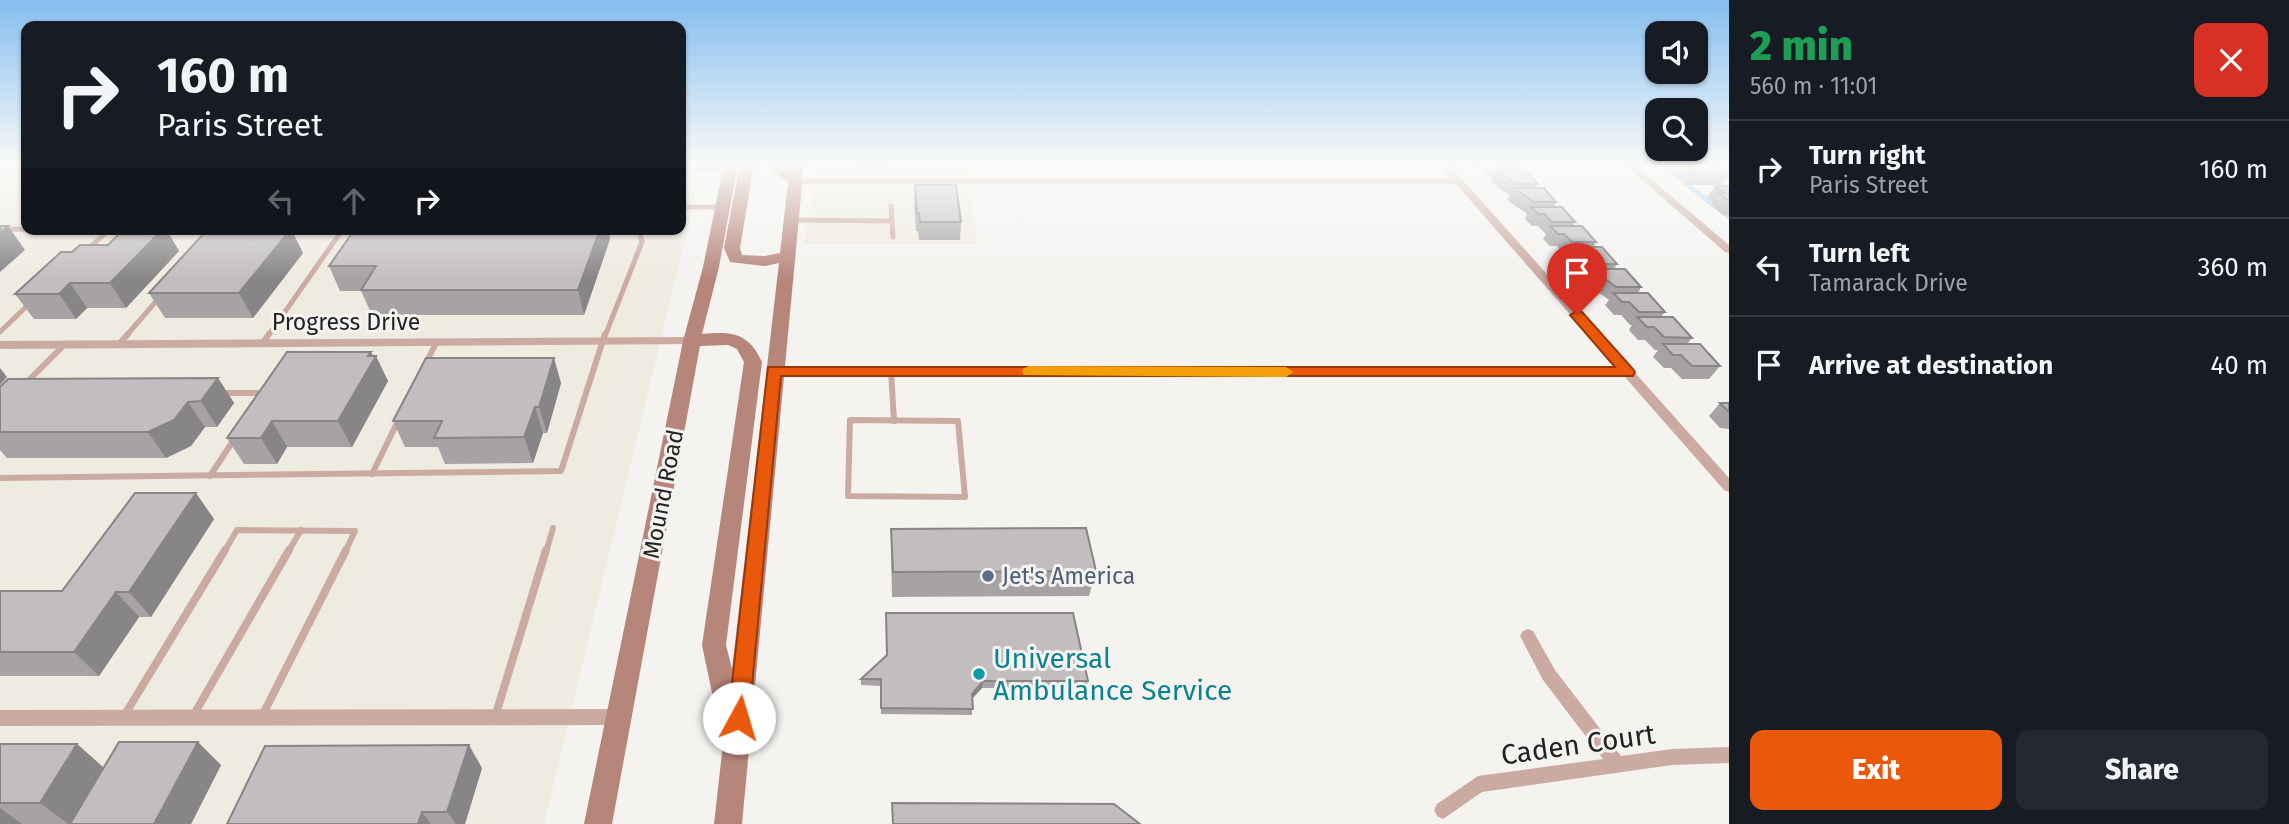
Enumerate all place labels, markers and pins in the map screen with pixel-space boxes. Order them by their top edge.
pin [1547,243,1607,315]
place label: Jet's America [1002,562,1135,590]
marker: Jet's America [980,568,996,584]
place label: Universal Ambulance Service [993,642,1232,707]
marker: Universal Ambulance Service [971,666,987,682]

